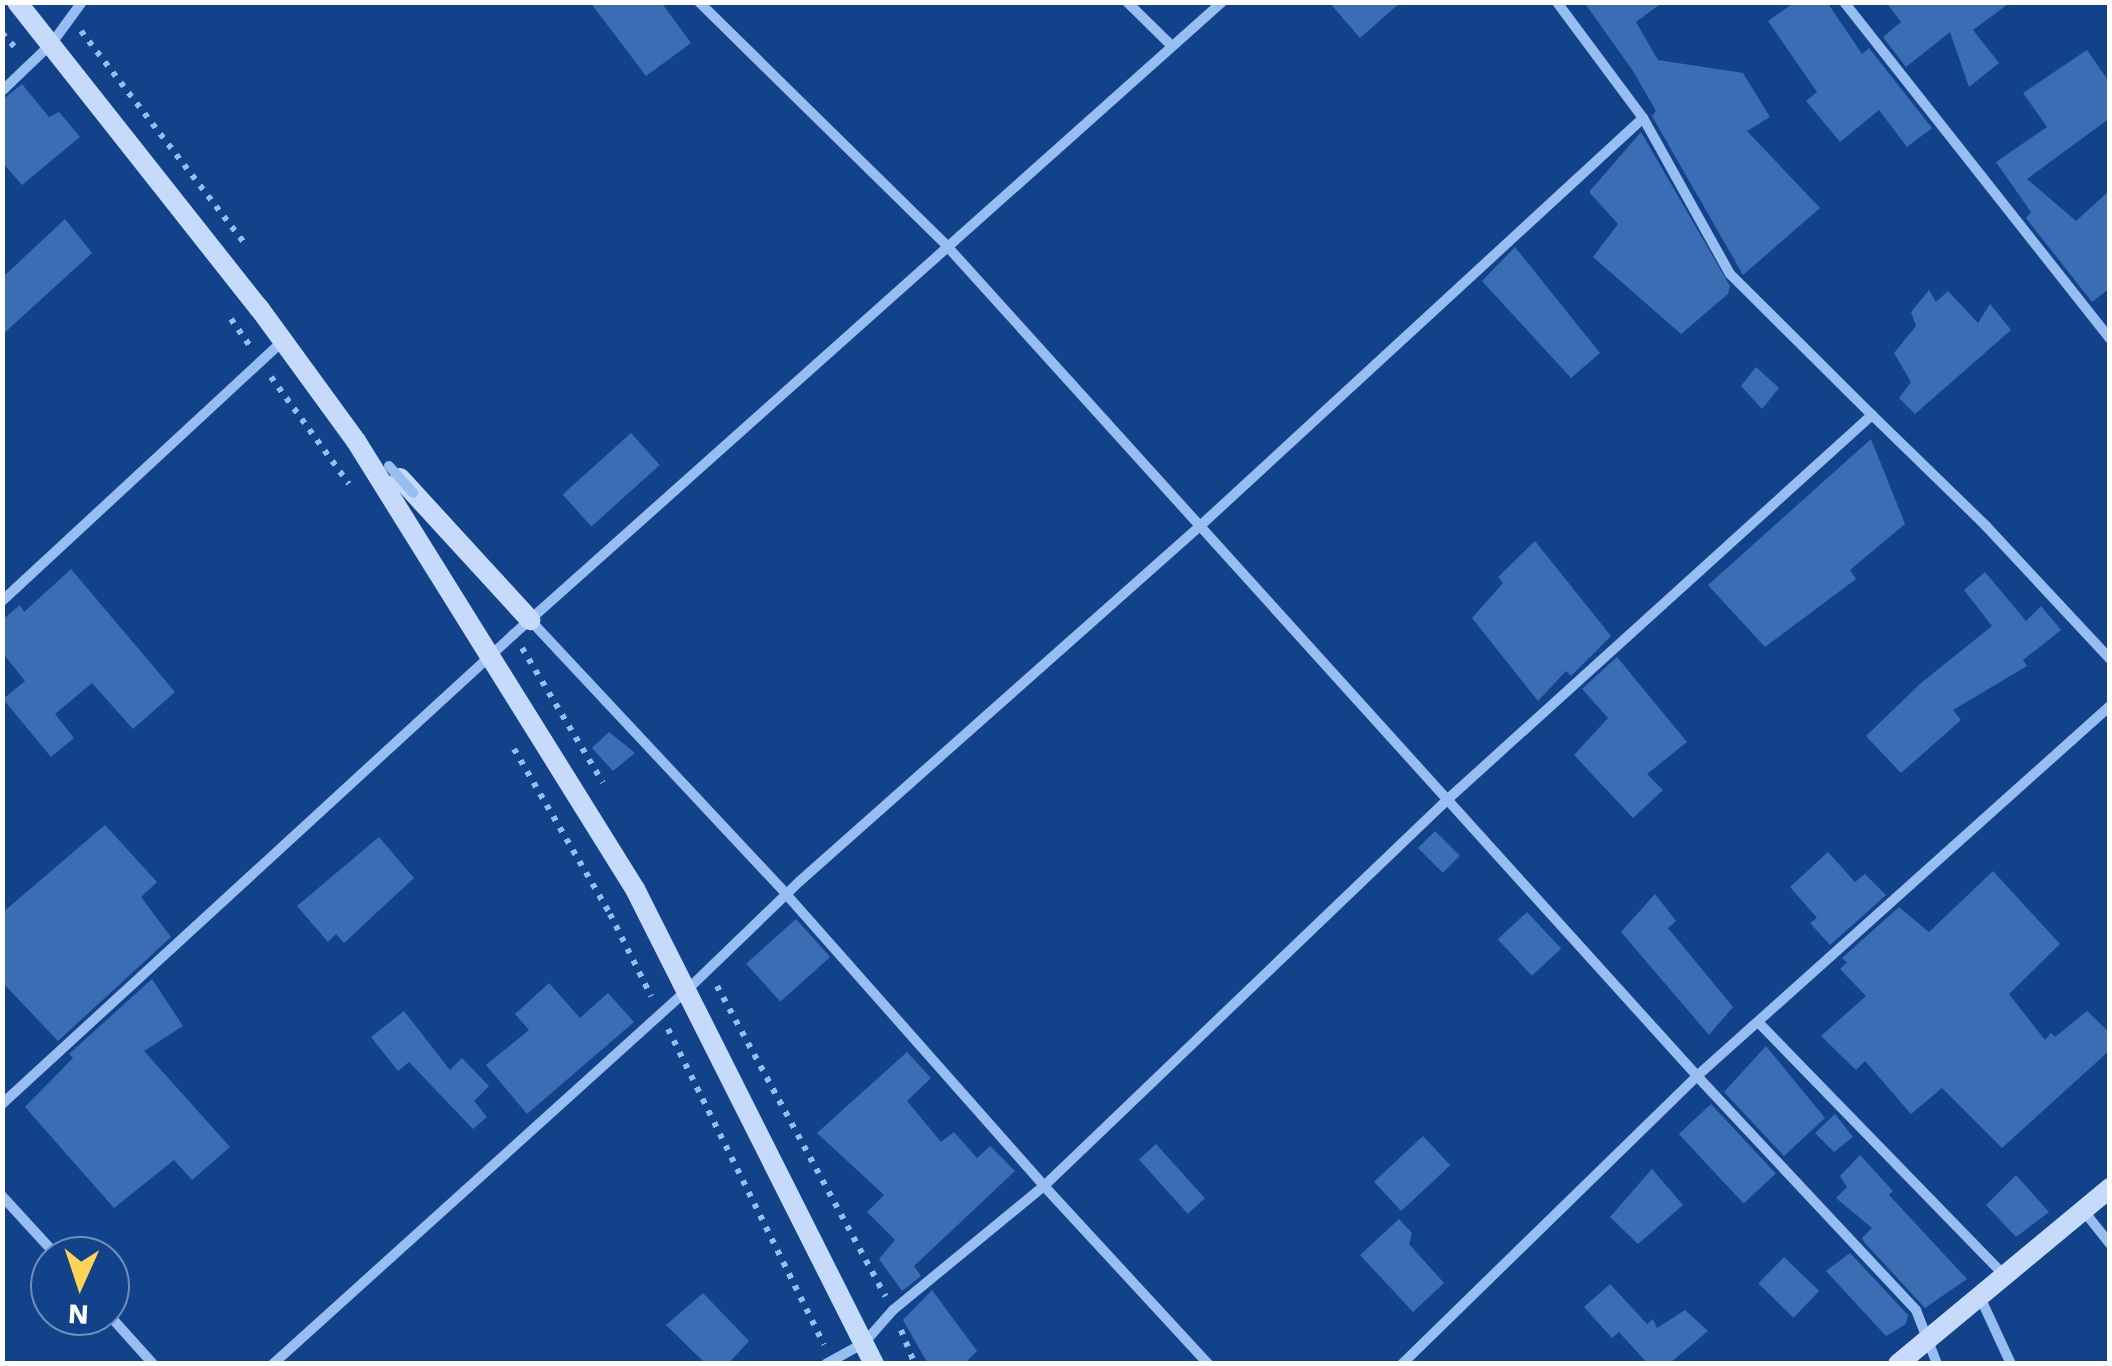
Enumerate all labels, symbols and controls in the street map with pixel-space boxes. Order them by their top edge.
north arrow [30,1236,130,1336]
text: N [67,1297,90,1331]

